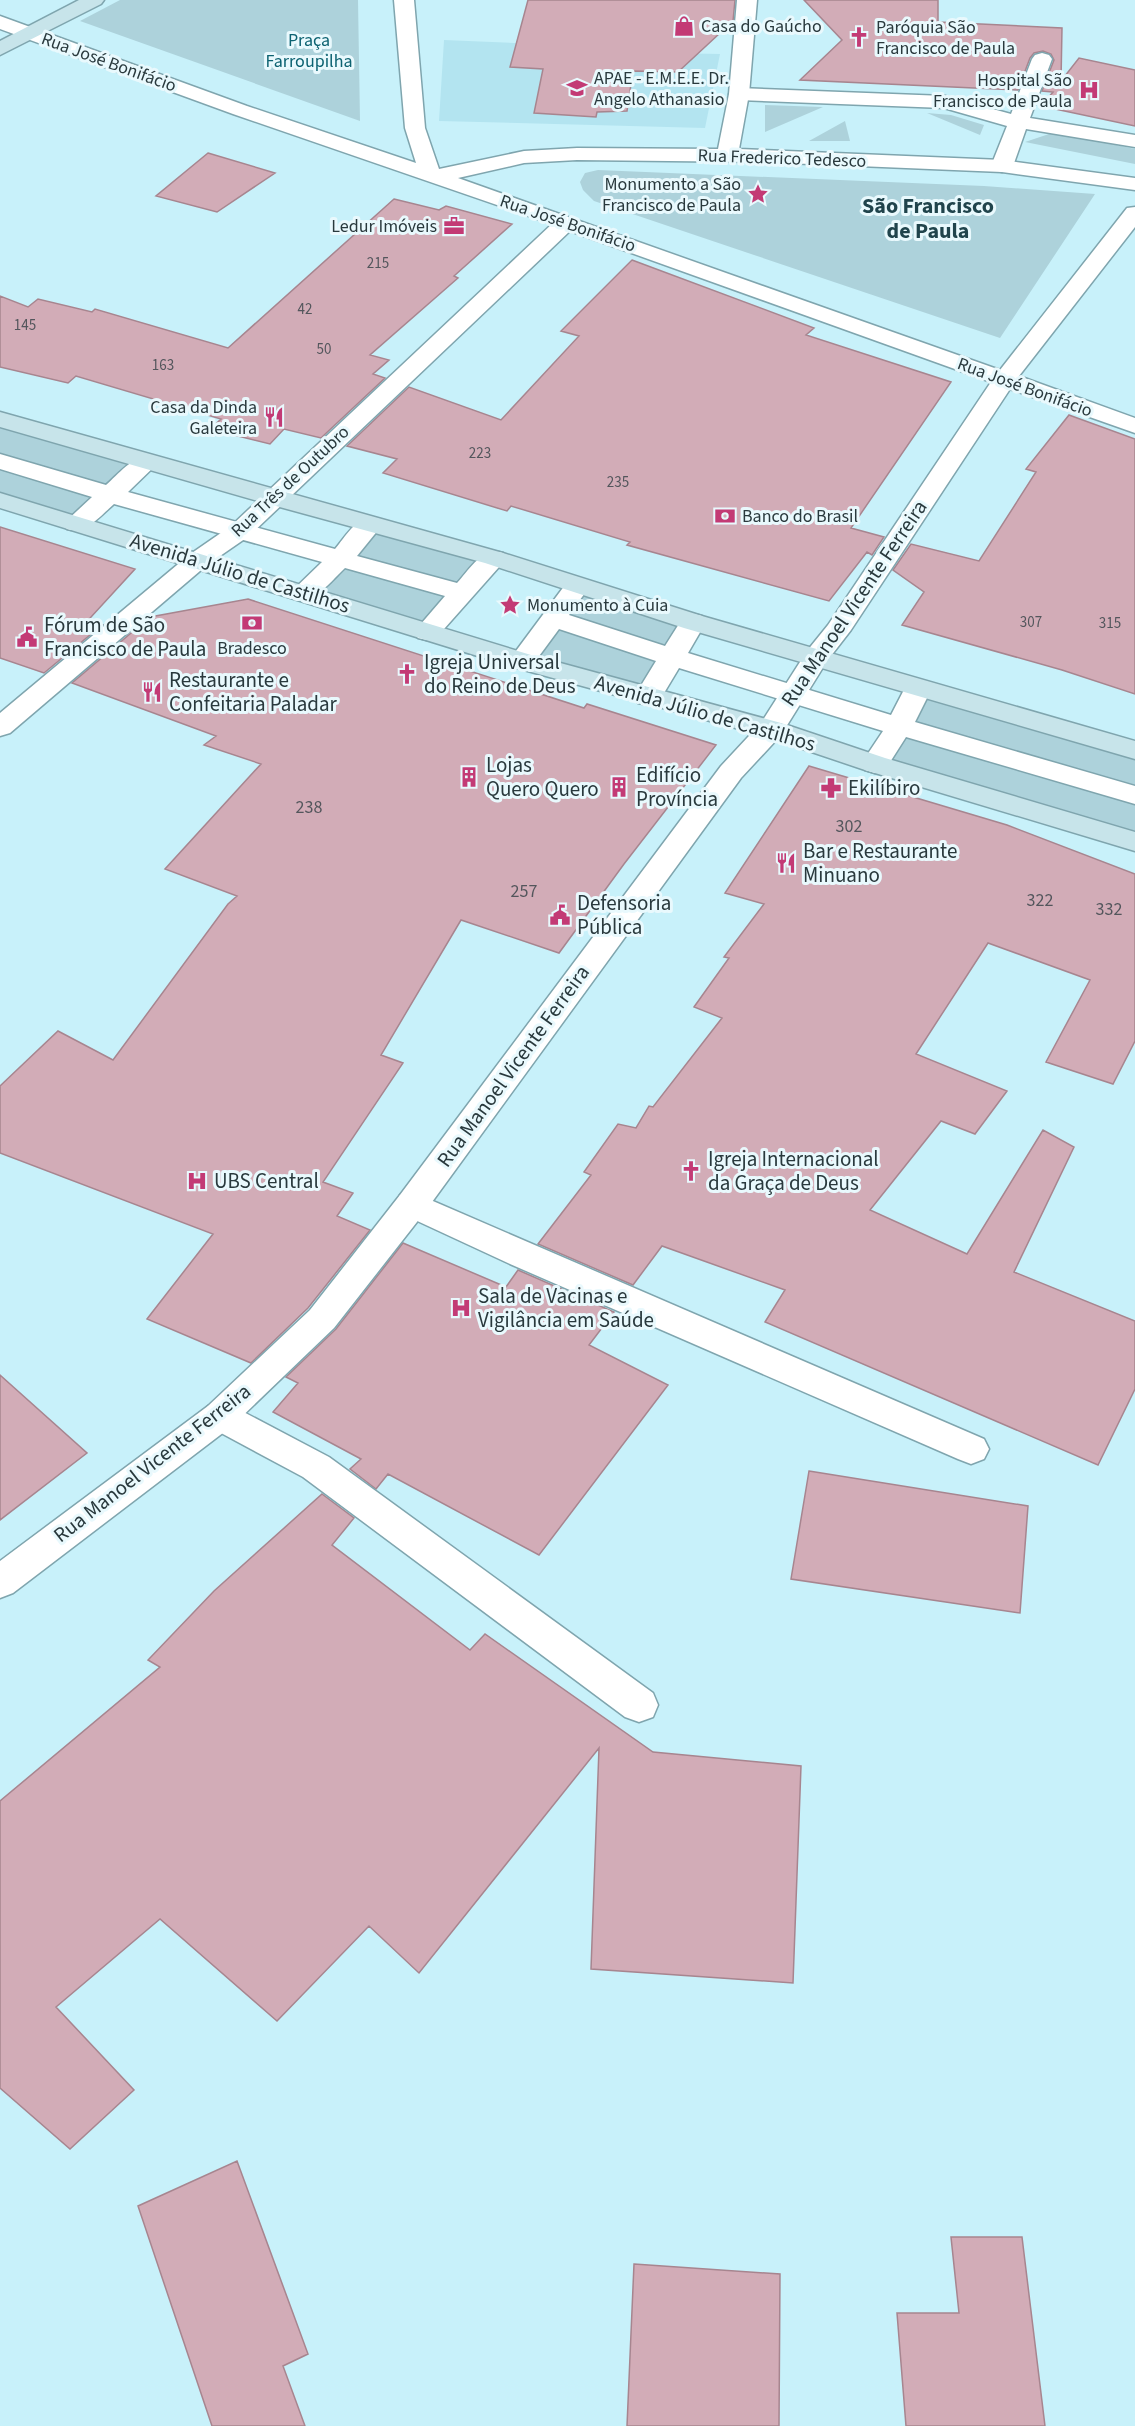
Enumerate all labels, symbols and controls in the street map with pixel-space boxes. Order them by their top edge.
shop icon: Casa do Gaúcho [672,14,696,38]
place label: Casa do Gaúcho [701,14,822,39]
place label: Paróquia São Francisco de Paula [876,15,1015,61]
church icon: Paróquia São Francisco de Paula [847,25,871,49]
street label: Rua José Bonifácio [38,26,180,99]
park label: Praça Farroupilha [265,28,353,74]
place label: APAE - E.M.E.E. Dr. Angelo Athanasio [594,66,729,112]
place label: Hospital São Francisco de Paula [933,68,1072,114]
school or university icon: APAE - E.M.E.E. Dr. Angelo Athanasio [565,76,589,100]
hospital icon: Hospital São Francisco de Paula [1077,78,1101,102]
street label: Rua Frederico Tedesco [697,143,867,174]
place label: Monumento a São Francisco de Paula [602,172,741,218]
place icon: Monumento a São Francisco de Paula [746,182,770,206]
street label: Rua José Bonifácio [497,189,639,258]
district label: São Francisco de Paula [862,190,994,247]
place label: Ledur Imóveis [331,214,437,239]
office icon: Ledur Imóveis [442,214,466,238]
house number: 215 [367,253,389,274]
house number: 42 [298,299,312,320]
house number: 145 [14,315,36,336]
house number: 50 [317,339,331,360]
street label: Rua José Bonifácio [954,351,1096,424]
house number: 163 [152,355,174,376]
place label: Casa da Dinda Galeteira [150,395,257,441]
restaurant icon: Casa da Dinda Galeteira [262,405,286,429]
street label: Rua Três de Outubro [226,420,355,543]
house number: 223 [469,443,491,464]
house number: 235 [607,472,629,493]
street label: Rua Manoel Vicente Ferreira [774,494,934,712]
bank icon: Banco do Brasil [713,504,737,528]
place label: Banco do Brasil [742,504,858,529]
street label: Avenida Júlio de Castilhos [126,525,354,621]
place icon: Monumento à Cuia [498,593,522,617]
place label: Monumento à Cuia [527,593,668,618]
place label: Fórum de São Francisco de Paula [44,610,206,664]
bank icon: Bradesco [240,611,264,635]
house number: 307 [1020,612,1042,633]
house number: 315 [1099,613,1121,634]
public building icon: Fórum de São Francisco de Paula [15,625,39,649]
place label: Bradesco [217,636,287,661]
place label: Igreja Universal do Reino de Deus [424,647,576,701]
church icon: Igreja Universal do Reino de Deus [395,662,419,686]
place label: Restaurante e Confeitaria Paladar [169,665,338,719]
street label: Avenida Júlio de Castilhos [591,667,819,759]
restaurant icon: Restaurante e Confeitaria Paladar [140,680,164,704]
place label: Lojas Quero Quero [486,750,599,804]
place label: Edifício Província [636,760,718,814]
building icon: Lojas Quero Quero [457,765,481,789]
place label: Ekilíbiro [848,773,920,803]
building icon: Edifício Província [607,775,631,799]
pharmacy icon: Ekilíbiro [819,776,843,800]
house number: 238 [296,795,322,820]
house number: 302 [836,814,862,839]
place label: Bar e Restaurante Minuano [803,836,957,890]
restaurant icon: Bar e Restaurante Minuano [774,851,798,875]
house number: 257 [511,879,537,904]
place label: Defensoria Pública [577,888,671,942]
house number: 322 [1027,888,1053,913]
house number: 332 [1096,897,1122,922]
public building icon: Defensoria Pública [548,903,572,927]
street label: Rua Manoel Vicente Ferreira [429,959,597,1173]
place label: Igreja Internacional da Graça de Deus [708,1144,879,1198]
church icon: Igreja Internacional da Graça de Deus [679,1159,703,1183]
place label: UBS Central [214,1166,319,1196]
hospital icon: UBS Central [185,1169,209,1193]
place label: Sala de Vacinas e Vigilância em Saúde [478,1281,654,1335]
hospital icon: Sala de Vacinas e Vigilância em Saúde [449,1296,473,1320]
street label: Rua Manoel Vicente Ferreira [47,1376,257,1550]

